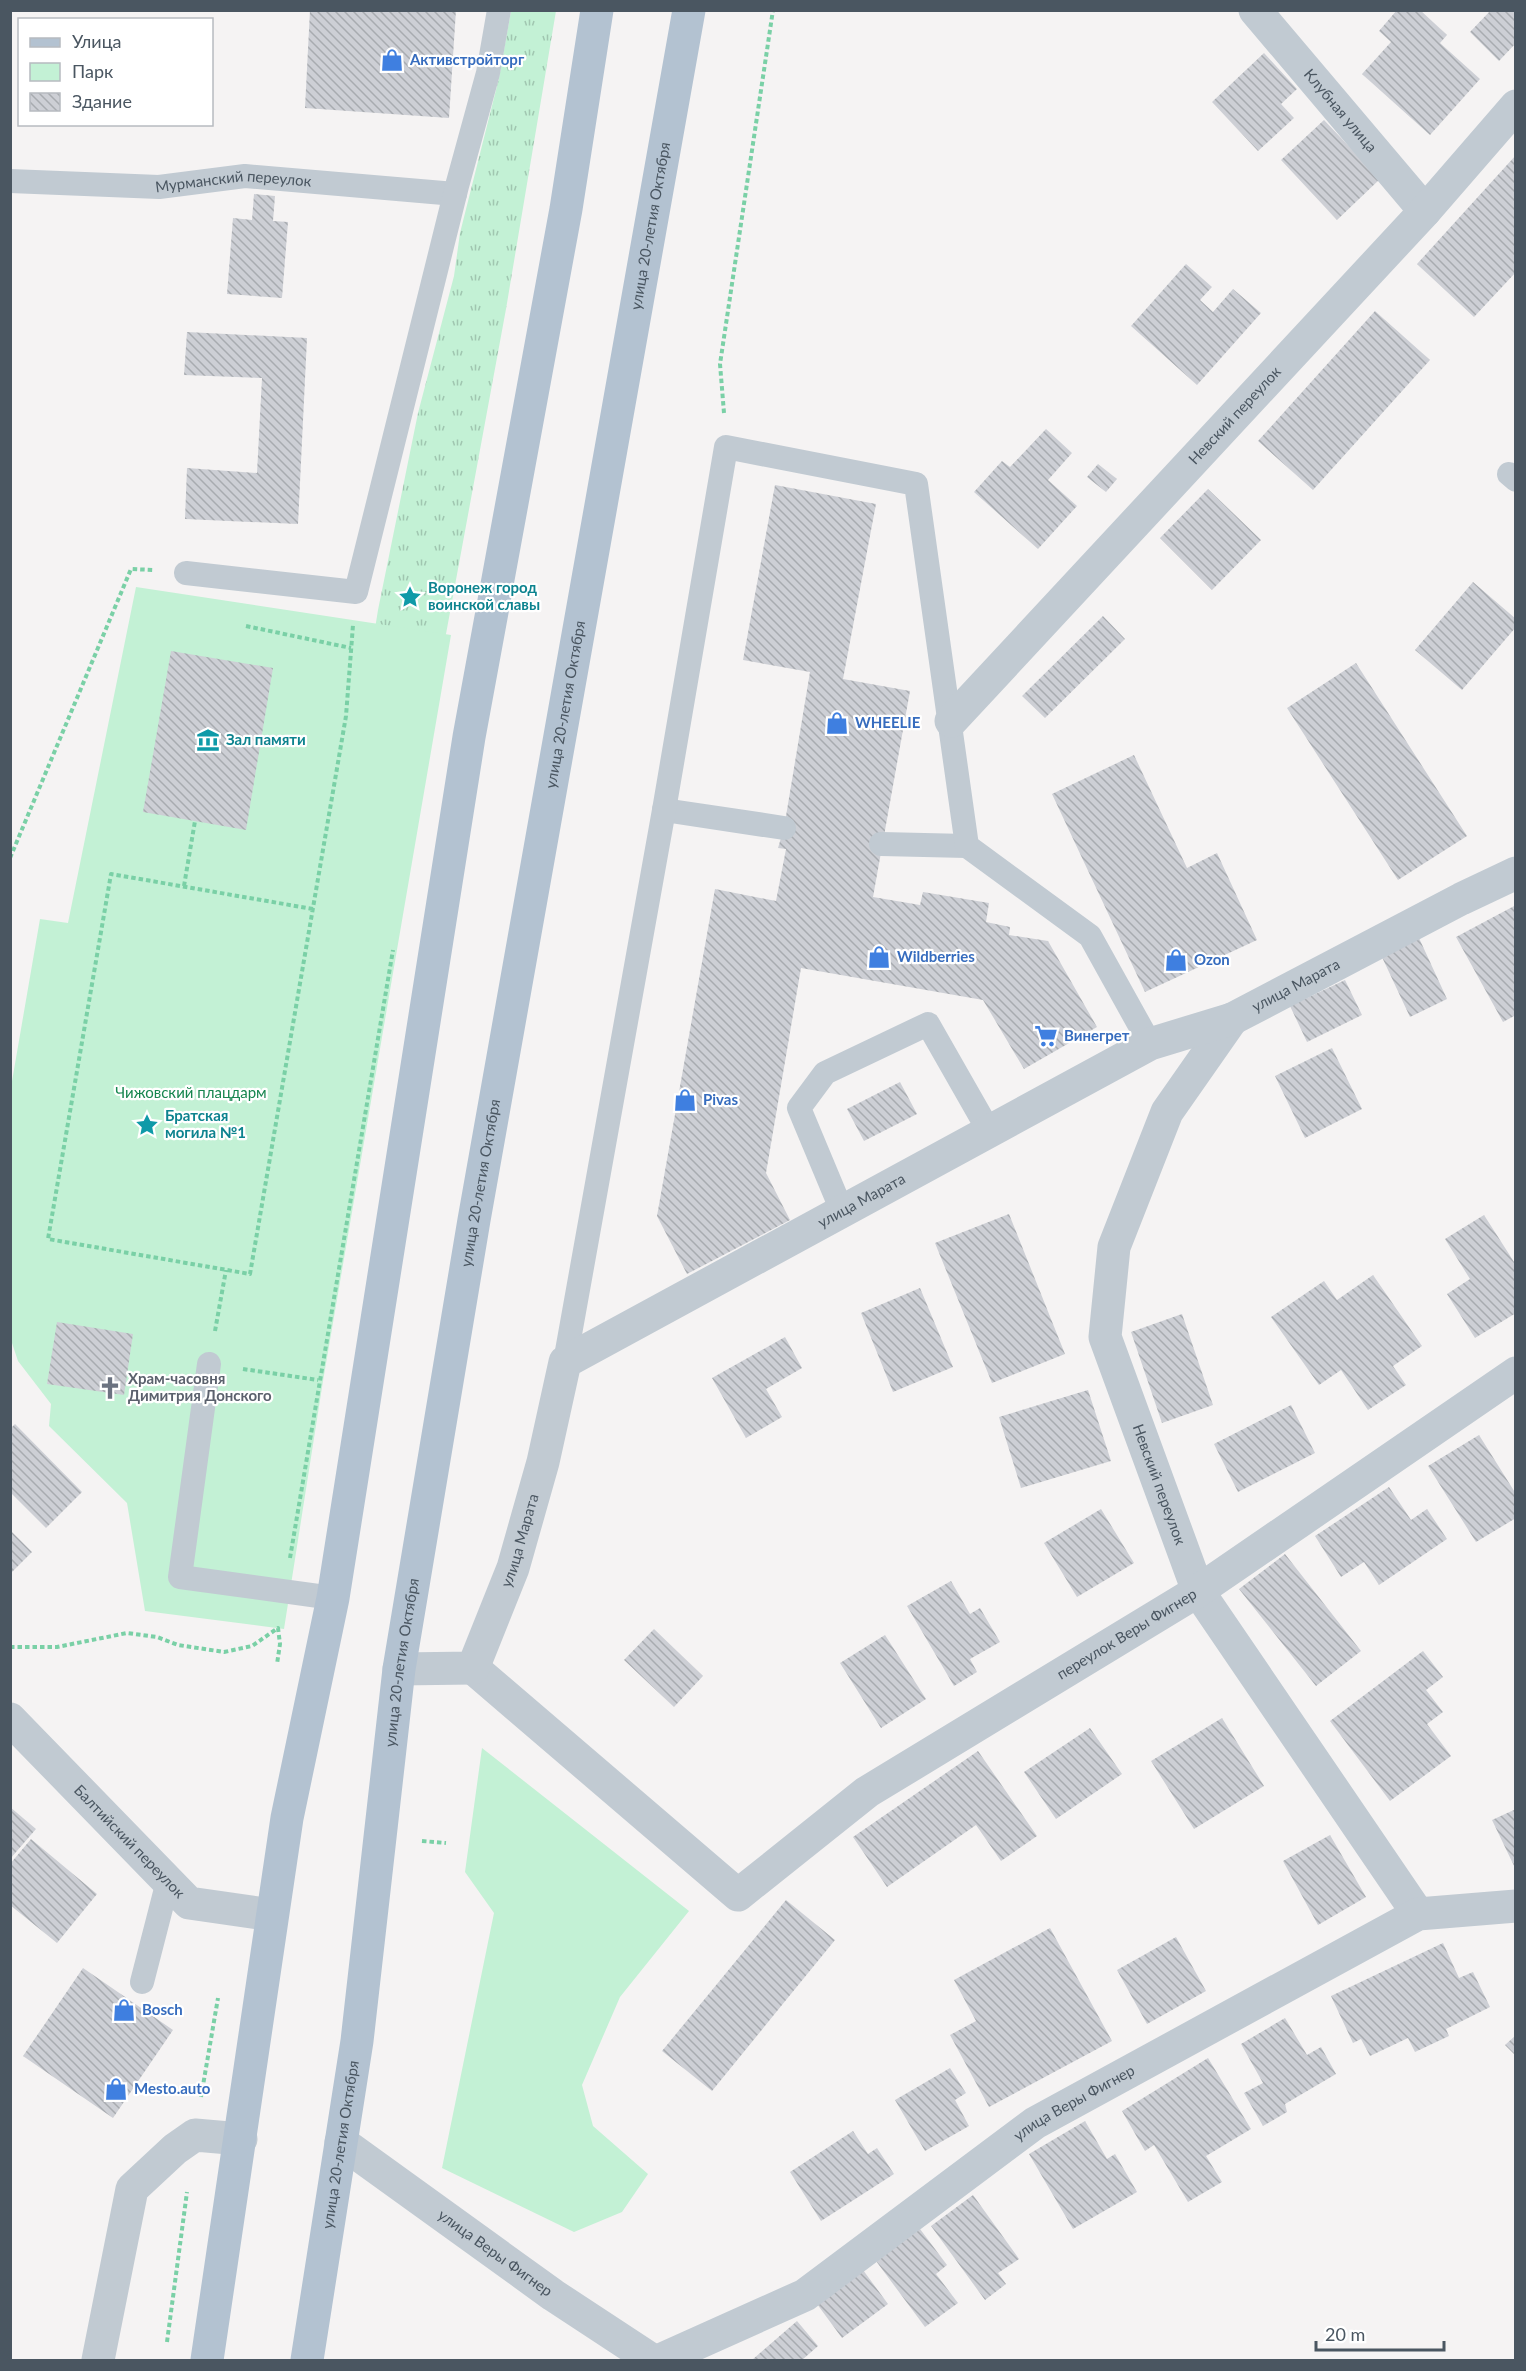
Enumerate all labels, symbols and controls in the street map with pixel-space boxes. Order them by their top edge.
legend [18,18,213,126]
text: Улица [72,30,122,52]
shop icon: Активстройторг [379,47,405,73]
place label: Активстройторг [409,50,525,68]
text: Парк [72,60,114,82]
street label: Клубная улица [1301,65,1381,155]
text: Здание [72,90,132,112]
street label: улица 20-летия Октября [626,141,673,311]
street label: Мурманский переулок [154,166,313,195]
street label: Невский переулок [1184,362,1284,468]
place label: Воронеж город воинской славы [428,578,540,613]
place icon: Воронеж город воинской славы [397,584,423,610]
street label: улица 20-летия Октября [541,619,588,790]
shop icon: WHEELIE [824,710,850,736]
place label: WHEELIE [855,713,921,731]
museum icon: Зал памяти [195,727,221,753]
place label: Зал памяти [226,730,306,748]
shop icon: Wildberries [866,944,892,970]
place label: Wildberries [897,947,975,965]
shop icon: Ozon [1163,947,1189,973]
place label: Ozon [1194,950,1230,968]
street label: улица Марата [1248,954,1342,1015]
supermarket icon: Винегрет [1033,1023,1059,1049]
place label: Винегрет [1064,1026,1130,1044]
park label: Чижовский плацдарм [115,1083,267,1101]
shop icon: Pivas [672,1087,698,1113]
place label: Pivas [703,1090,738,1108]
street label: улица 20-летия Октября [456,1098,503,1268]
place label: Братская могила №1 [165,1106,246,1141]
place icon: Братская могила №1 [134,1112,160,1138]
street label: улица Марата [814,1169,908,1231]
place label: Храм-часовня Димитрия Донского [128,1369,272,1404]
church icon: Храм-часовня Димитрия Донского [97,1375,123,1401]
street label: Невский переулок [1130,1421,1190,1547]
street label: улица Марата [496,1492,542,1590]
street label: улица 20-летия Октября [380,1577,422,1748]
street label: переулок Веры Фигнер [1053,1584,1200,1683]
street label: Балтийский переулок [71,1780,189,1901]
shop icon: Bosch [111,1997,137,2023]
place label: Bosch [142,2000,183,2018]
street label: улица 20-летия Октября [318,2059,362,2230]
street label: улица Веры Фигнер [1009,2060,1137,2144]
shop icon: Mesto.auto [103,2076,129,2102]
place label: Mesto.auto [134,2079,211,2097]
street label: улица Веры Фигнер [435,2205,556,2300]
scale bar [1316,2314,1444,2352]
text: 20 m [1325,2323,1365,2345]

